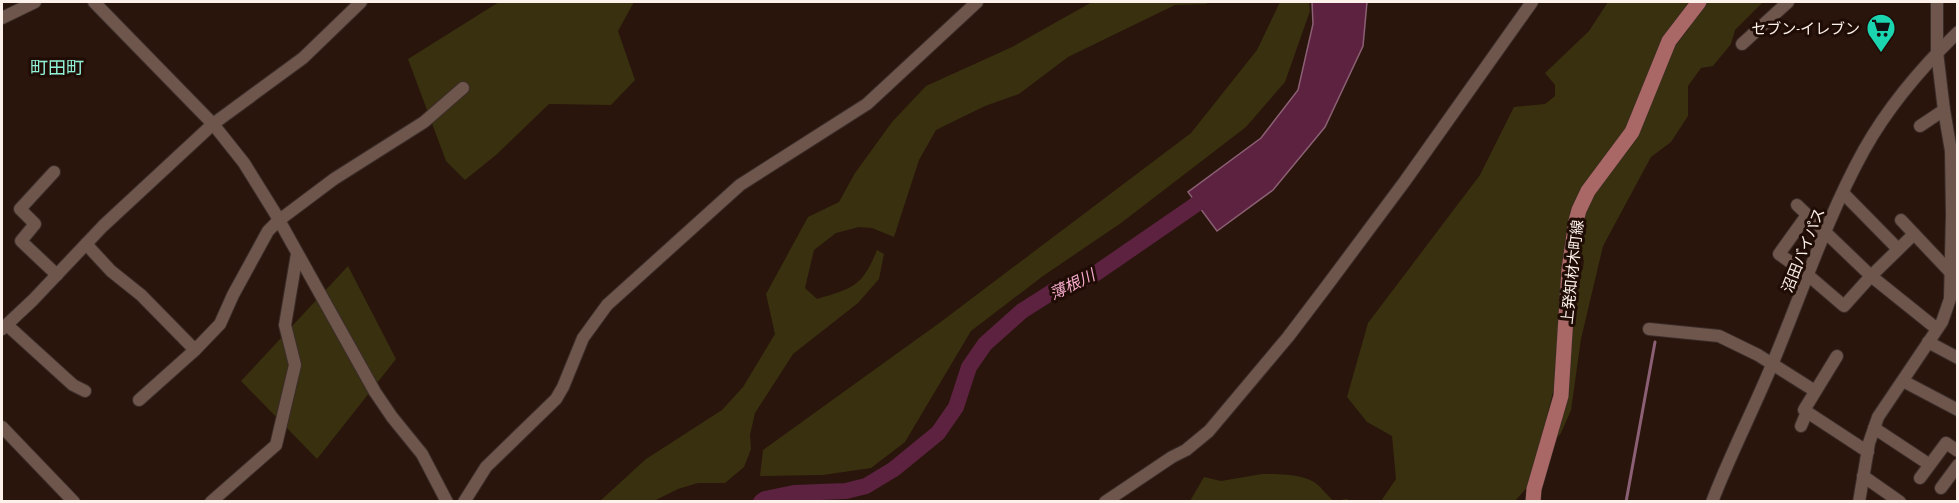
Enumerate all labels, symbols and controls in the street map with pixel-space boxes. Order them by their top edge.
supermarket icon: セブン-イレブン [1865,12,1897,54]
place label: セブン-イレブン [1751,20,1860,37]
district label: 町田町 [30,57,84,78]
street label: 沼田バイパス [1778,205,1828,295]
street label: 上発知材木町線 [1558,219,1586,325]
water label: 薄根川 [1046,265,1099,303]

